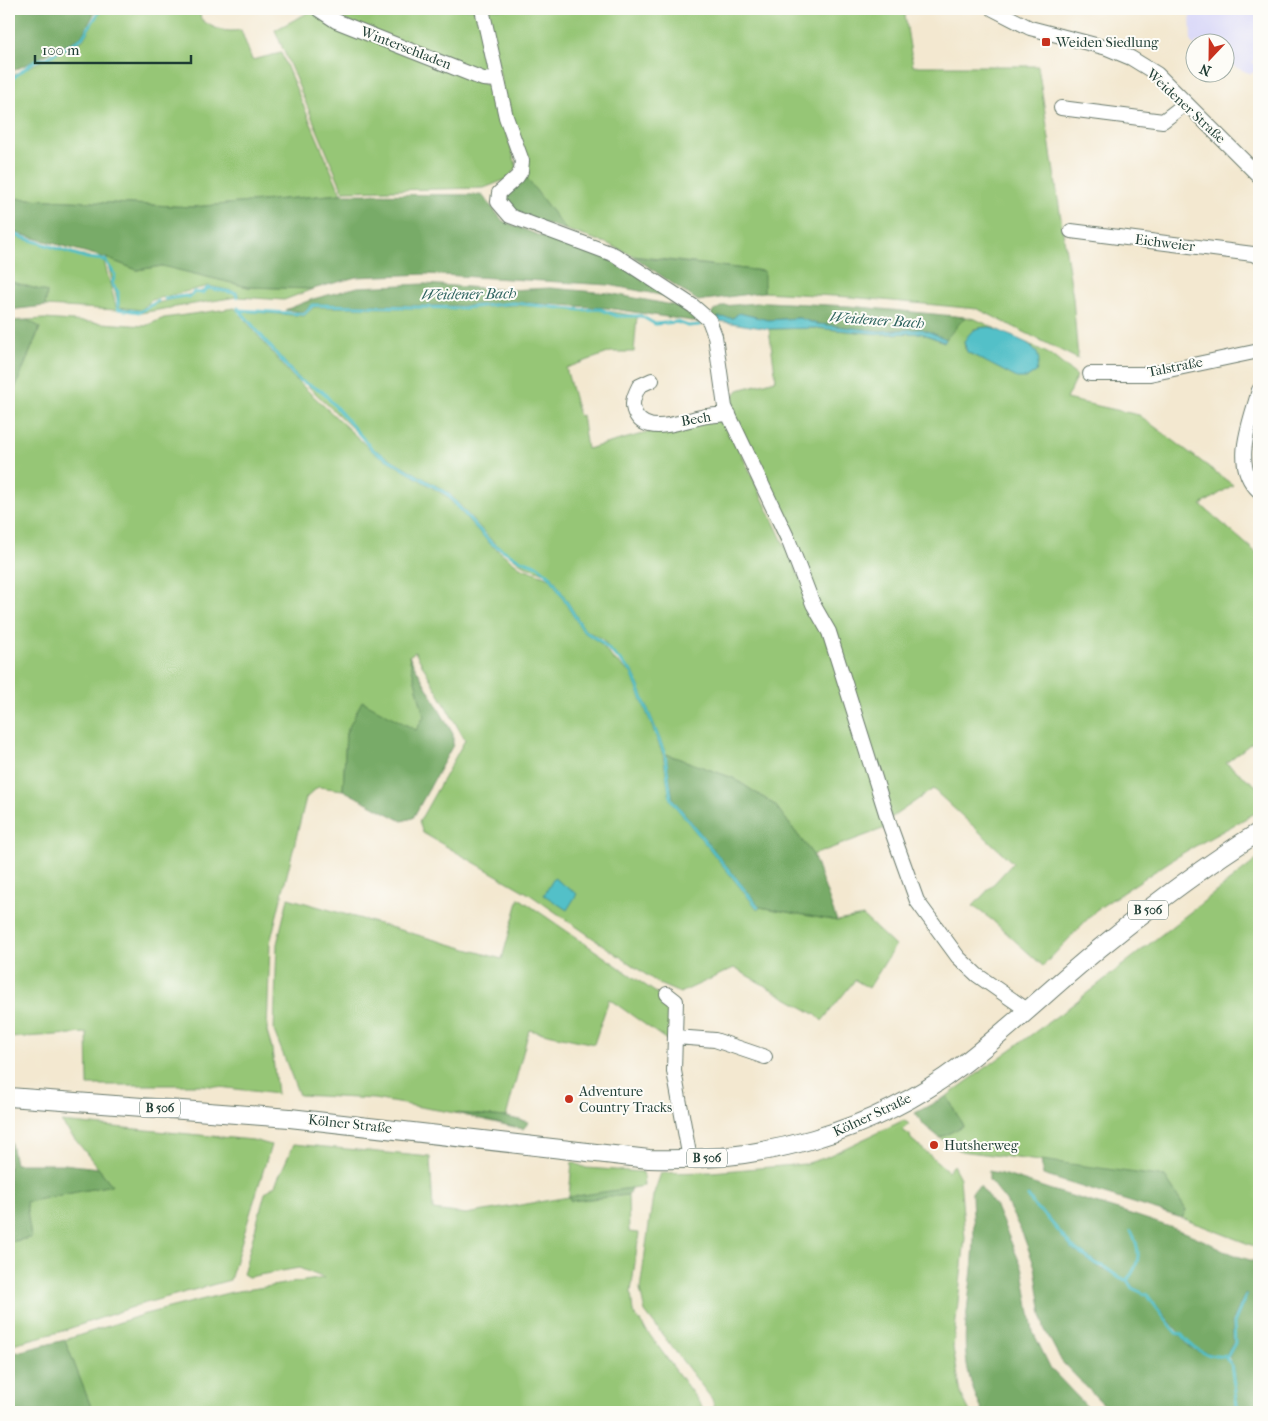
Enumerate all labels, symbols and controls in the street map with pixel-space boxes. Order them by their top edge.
street label: Winterschladen [357,23,454,73]
scale bar [35,32,191,64]
north arrow [1186,32,1236,82]
place label: Weiden Siedlung [1055,34,1159,51]
marker: Weiden Siedlung [1040,36,1052,48]
text: 100 m [42,41,80,59]
text: N [1197,60,1213,79]
street label: Weidener Straße [1142,64,1229,147]
street label: Eichweier [1134,231,1196,255]
water label: Weidener Bach [421,284,517,304]
water label: Weidener Bach [829,308,925,332]
street label: Talstraße [1146,353,1204,381]
street label: Bech [680,408,712,430]
road number: B 506 [1128,900,1168,920]
place label: Adventure Country Tracks [578,1083,672,1116]
street label: Kölner Straße [830,1090,914,1140]
marker: Adventure Country Tracks [563,1093,575,1105]
road number: B 506 [140,1098,180,1118]
street label: Kölner Straße [307,1111,393,1137]
place label: Hutsherweg [944,1137,1019,1154]
marker: Hutsherweg [928,1139,940,1151]
road number: B 506 [687,1148,727,1168]

